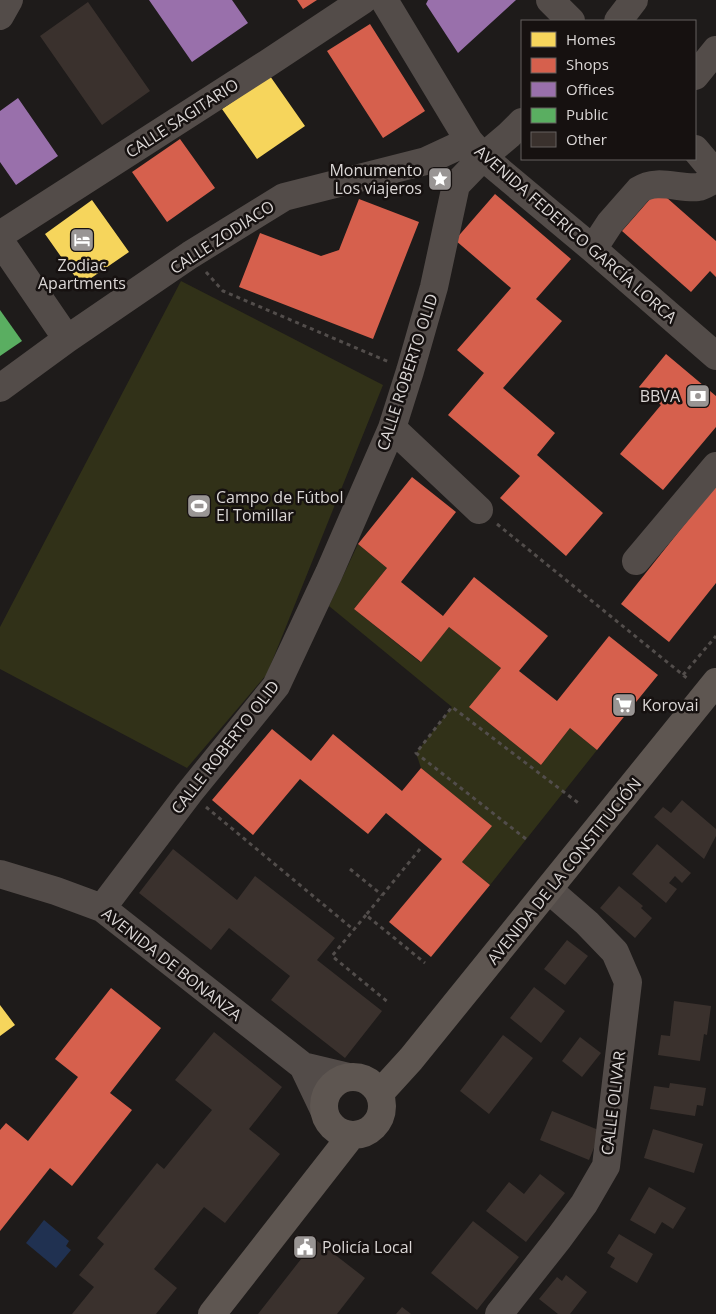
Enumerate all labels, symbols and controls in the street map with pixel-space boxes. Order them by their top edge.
legend [521,20,696,160]
text: Homes [566,29,616,49]
text: Shops [566,54,609,74]
street label: CALLE SAGITARIO [121,73,243,163]
text: Offices [566,79,614,99]
text: Public [566,104,608,124]
text: Other [566,129,607,149]
street label: AVENIDA FEDERICO GARCÍA LORCA [470,140,682,328]
place label: Monumento Los viajeros [329,159,422,199]
place icon: Monumento Los viajeros [427,166,453,192]
street label: CALLE ZODIACO [166,195,278,279]
hotel icon: Zodiac Apartments [69,227,95,253]
place label: Zodiac Apartments [38,254,126,294]
street label: CALLE ROBERTO OLID [371,291,443,453]
bank icon: BBVA [685,383,711,409]
place label: BBVA [640,385,681,407]
place label: Campo de Fútbol El Tomillar [216,486,344,526]
sports icon: Campo de Fútbol El Tomillar [186,493,212,519]
street label: CALLE ROBERTO OLID [166,676,284,818]
supermarket icon: Korovai [611,692,637,718]
place label: Korovai [642,694,699,716]
street label: AVENIDA DE LA CONSTITUCIÓN [482,773,646,969]
street label: AVENIDA DE BONANZA [98,902,247,1026]
street label: CALLE OLIVAR [596,1050,630,1156]
public building icon: Policía Local [292,1234,318,1260]
place label: Policía Local [322,1236,413,1258]

